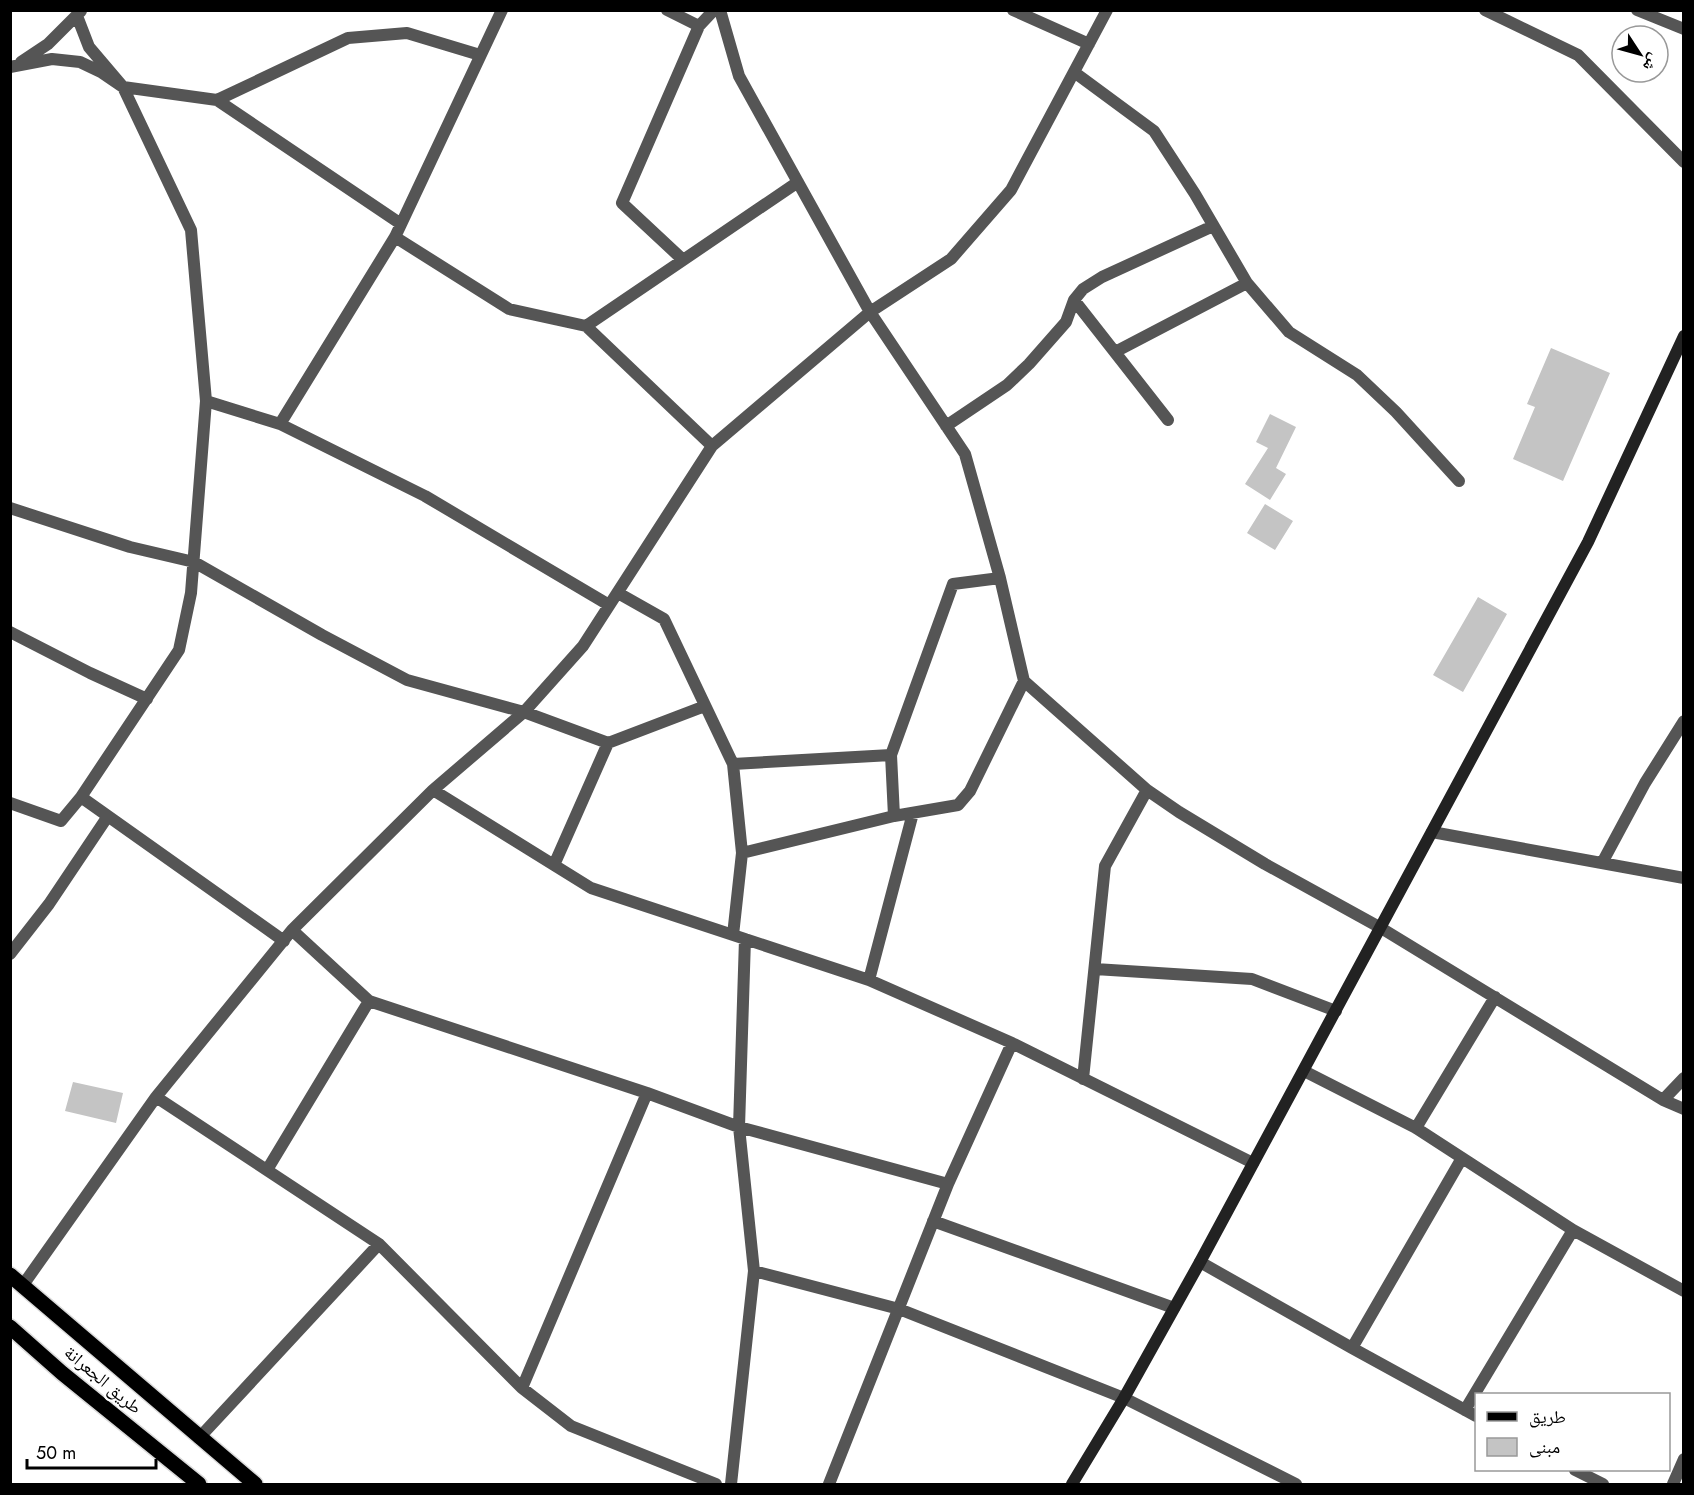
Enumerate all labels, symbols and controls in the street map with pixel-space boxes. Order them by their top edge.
north arrow [1610,24,1670,84]
text: ش [1637,49,1666,76]
street label: طريق الجعرانة [58,1340,148,1420]
legend [1475,1393,1670,1471]
text: طريق [1529,1404,1566,1430]
scale bar [27,1432,156,1470]
text: مبنى [1529,1434,1560,1460]
text: 50 m [36,1440,76,1466]

